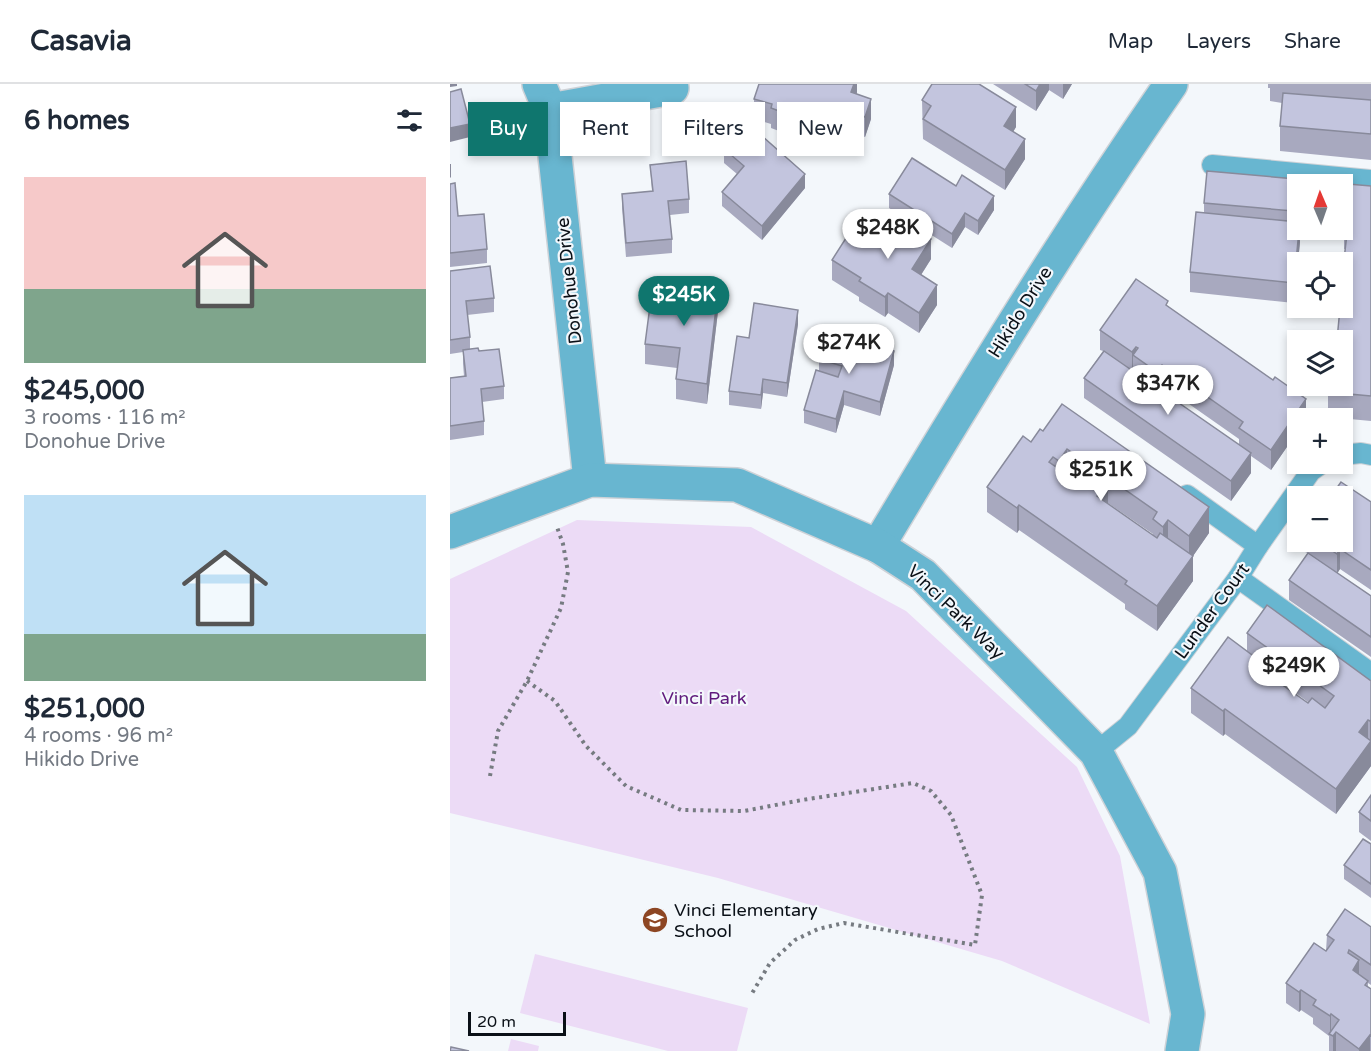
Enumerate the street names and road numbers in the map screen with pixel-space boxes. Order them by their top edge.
street label: Donohue Drive [551,217,587,345]
street label: Hikido Drive [983,262,1057,362]
street label: Lunder Court [1170,559,1254,663]
street label: Vinci Park Way [903,560,1009,664]

